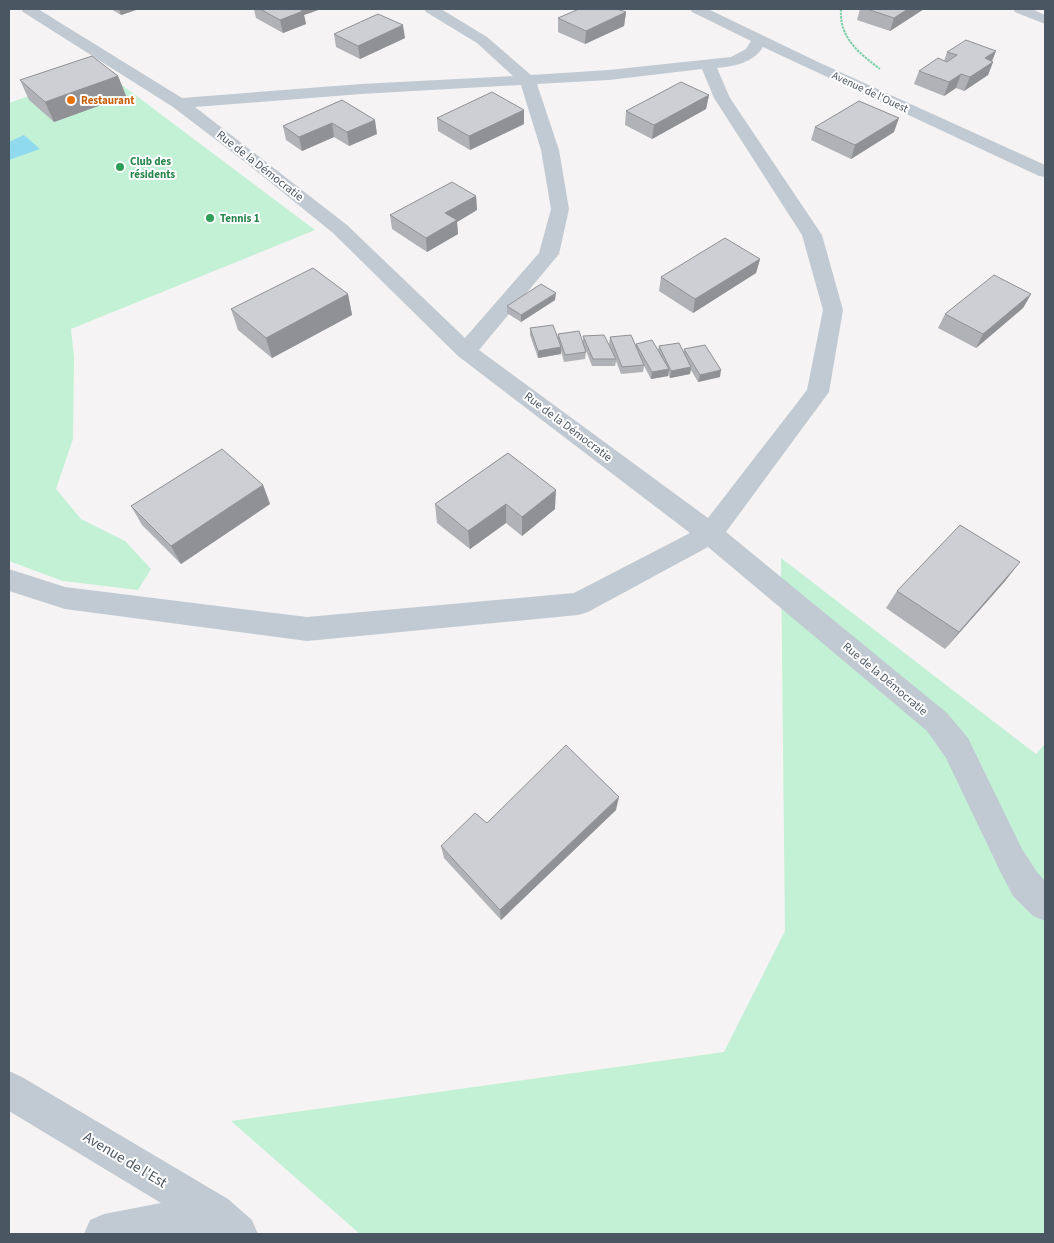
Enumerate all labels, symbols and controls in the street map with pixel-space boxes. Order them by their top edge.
street label: Avenue de l'Ouest [830,68,911,116]
place label: Restaurant [81,93,135,108]
marker: Restaurant [65,94,77,106]
street label: Rue de la Démocratie [213,127,307,205]
place label: Club des résidents [130,154,175,182]
marker: Club des résidents [114,161,126,173]
place label: Tennis 1 [220,211,260,226]
marker: Tennis 1 [204,212,216,224]
street label: Rue de la Démocratie [520,388,616,466]
street label: Rue de la Démocratie [839,638,931,720]
street label: Avenue de l'Est [79,1127,171,1193]

